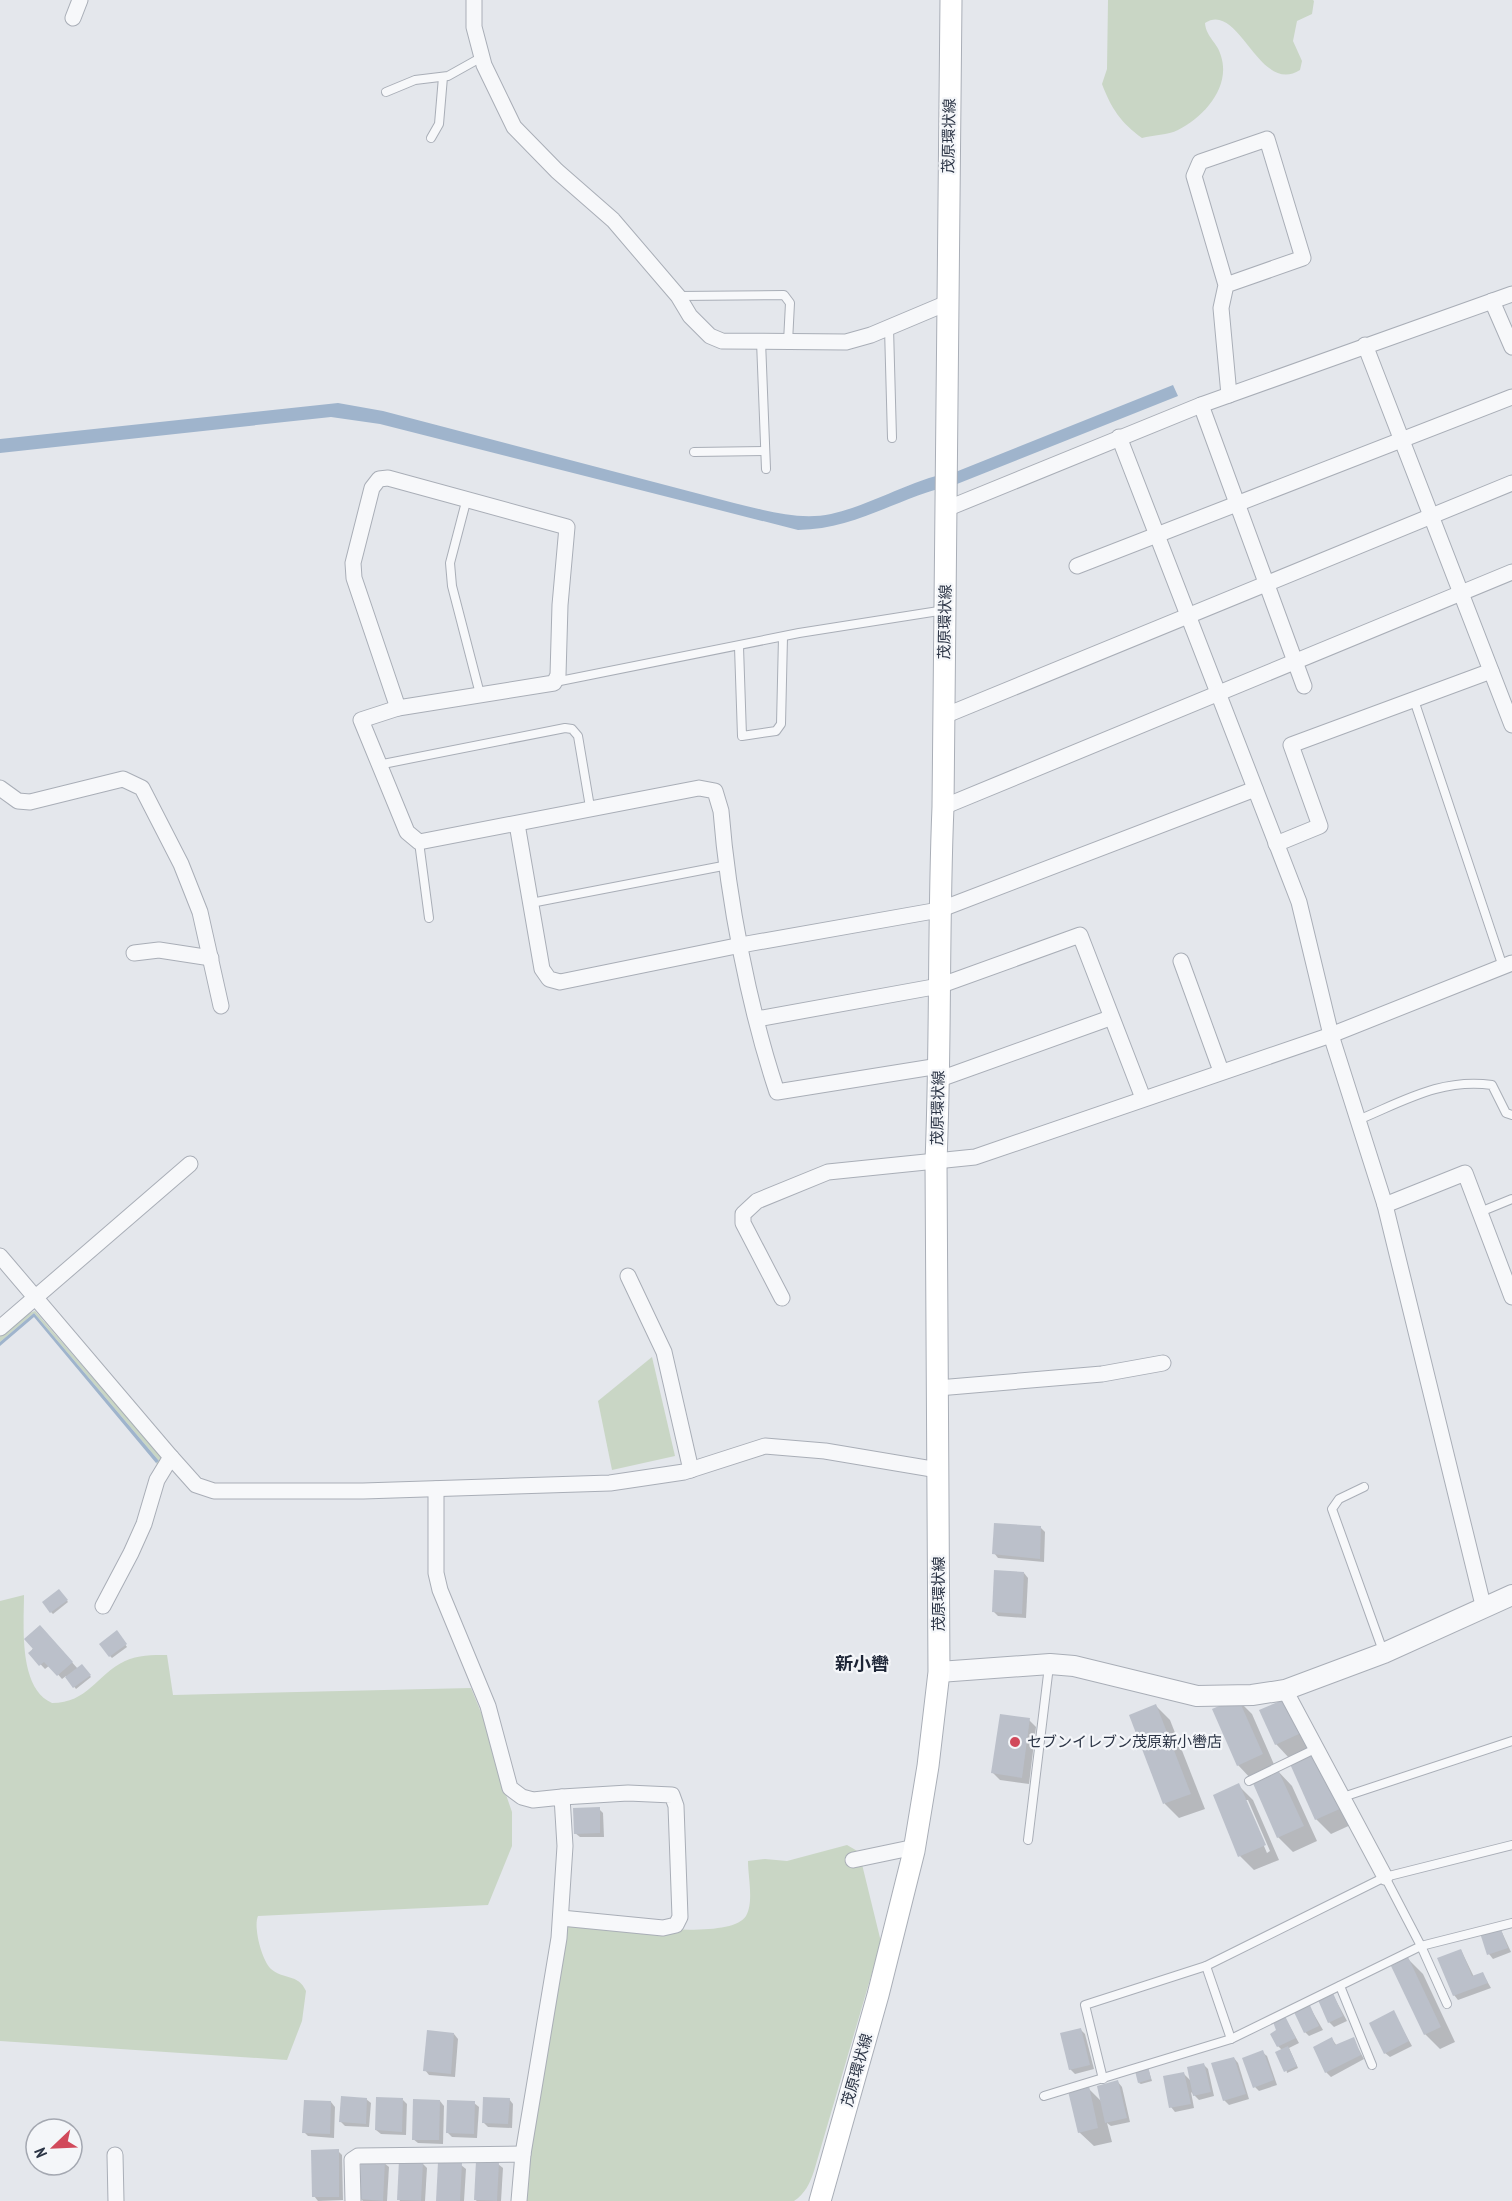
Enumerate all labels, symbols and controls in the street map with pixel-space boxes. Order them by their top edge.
street label: 茂原環状線 [938,98,959,174]
street label: 茂原環状線 [934,584,955,660]
street label: 茂原環状線 [927,1070,948,1146]
street label: 茂原環状線 [929,1556,948,1632]
district label: 新小轡 [835,1652,889,1675]
place label: セブンイレブン茂原新小轡店 [1027,1732,1222,1751]
marker: セブンイレブン茂原新小轡店 [1008,1735,1022,1749]
street label: 茂原環状線 [837,2031,876,2109]
north arrow [24,2117,84,2177]
text: N [29,2145,51,2161]

